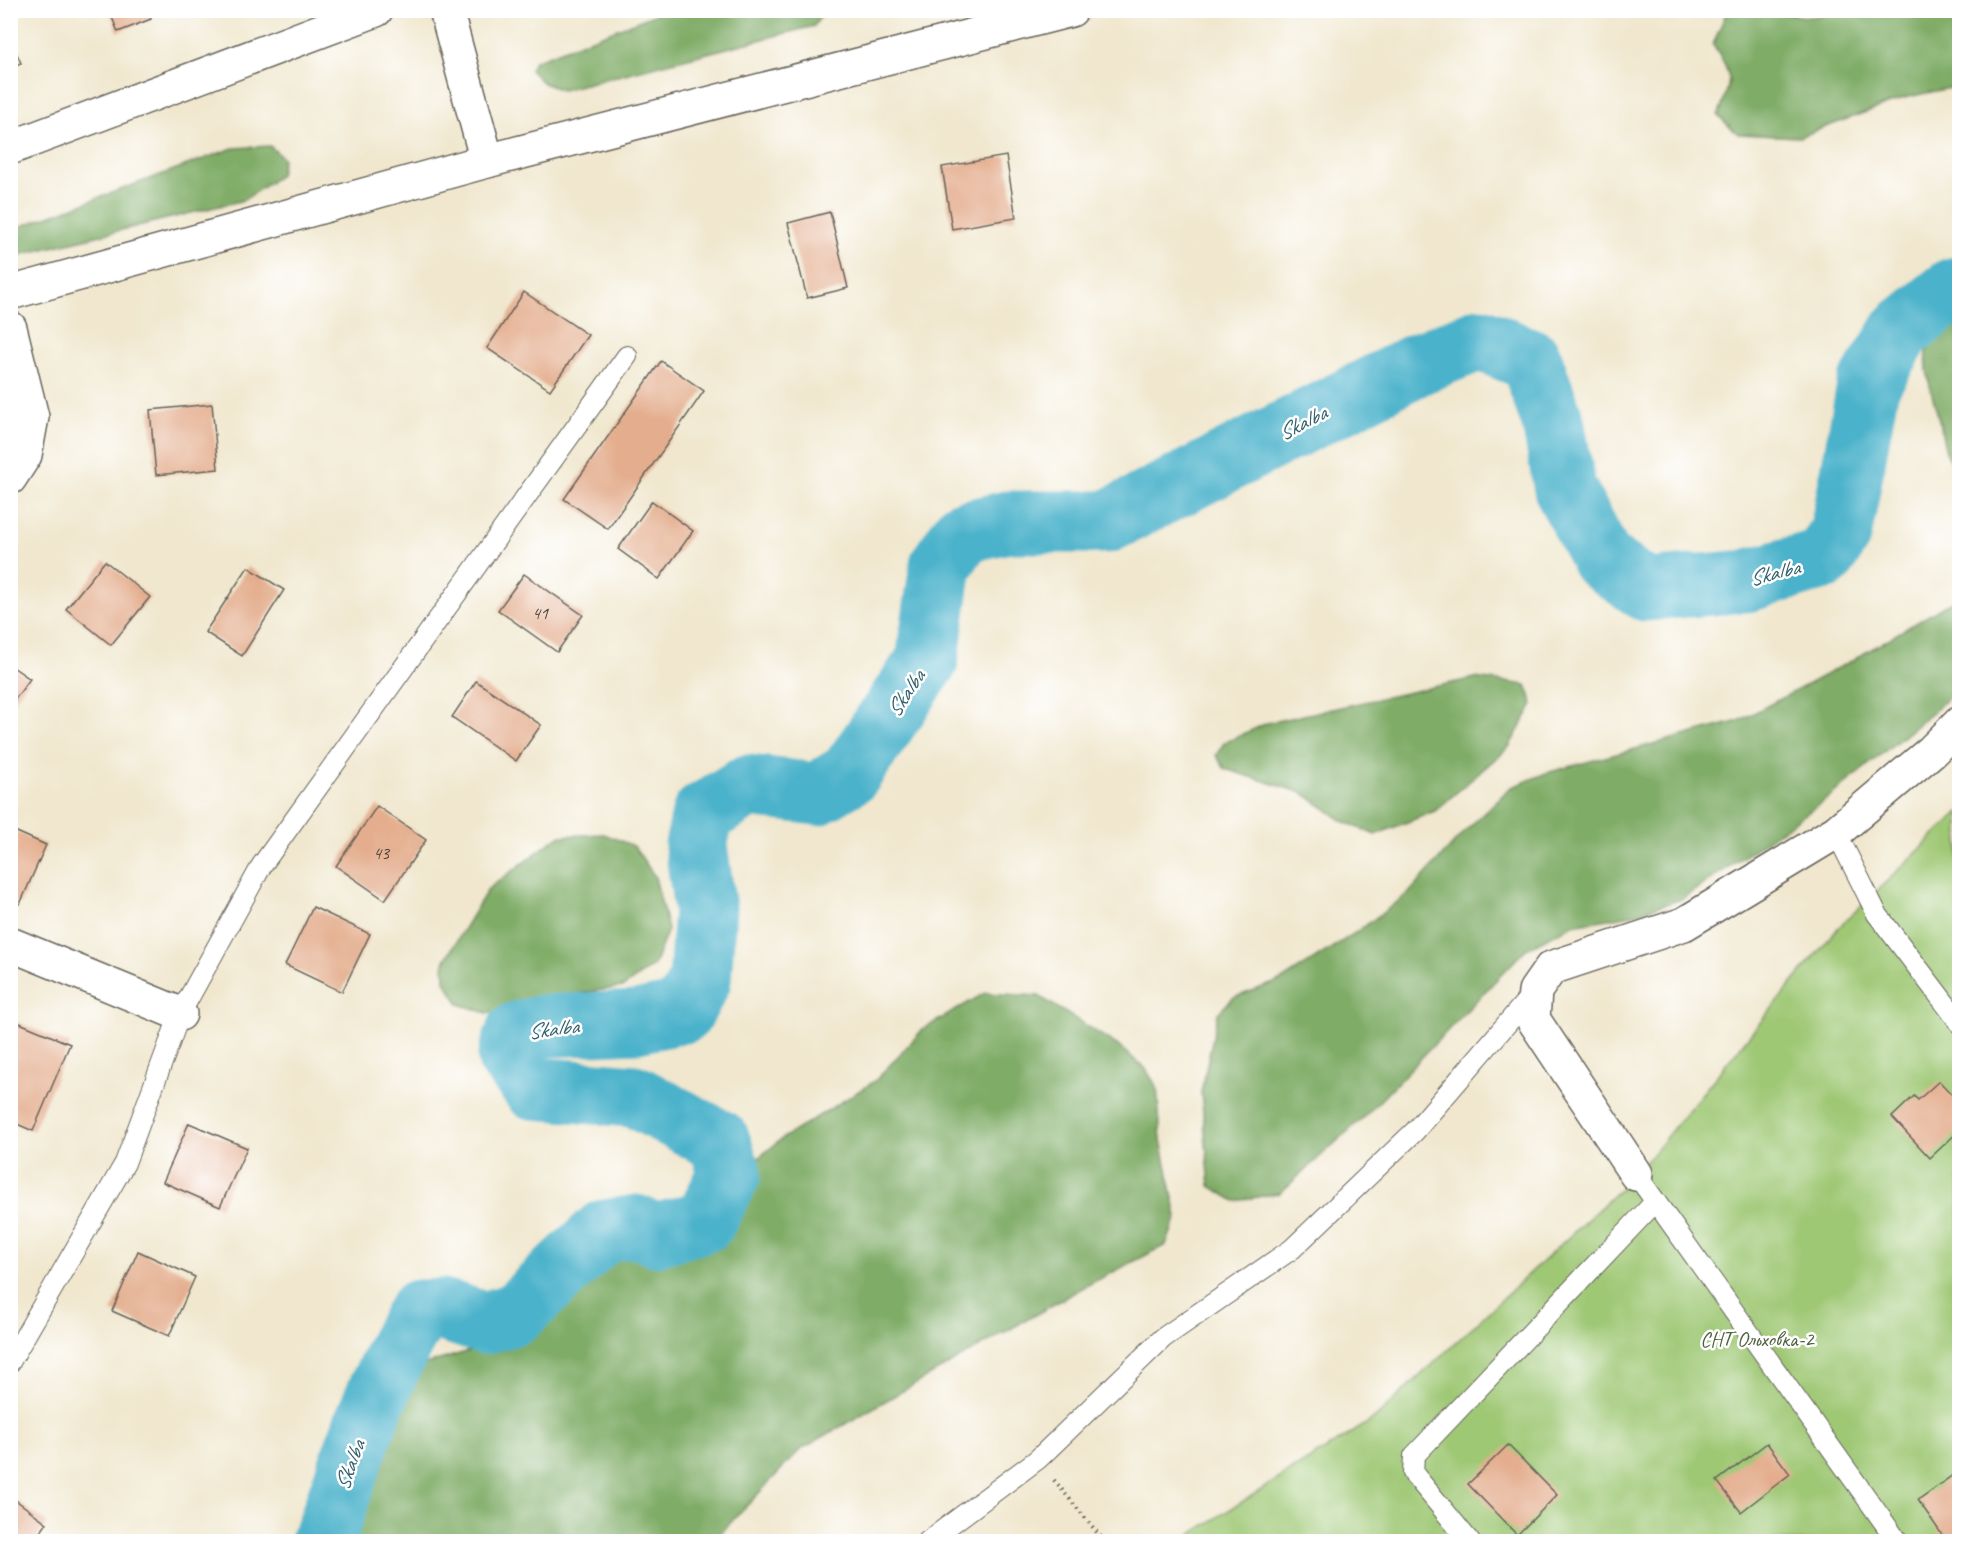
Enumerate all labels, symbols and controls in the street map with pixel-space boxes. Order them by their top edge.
water label: Skalba [1274,398,1333,447]
water label: Skalba [1746,553,1804,593]
house number: 41 [532,602,549,624]
water label: Skalba [880,663,933,722]
house number: 43 [373,842,391,864]
water label: Skalba [526,1012,582,1046]
park label: СНТ Ольховка-2 [1700,1326,1815,1352]
water label: Skalba [328,1435,373,1494]

